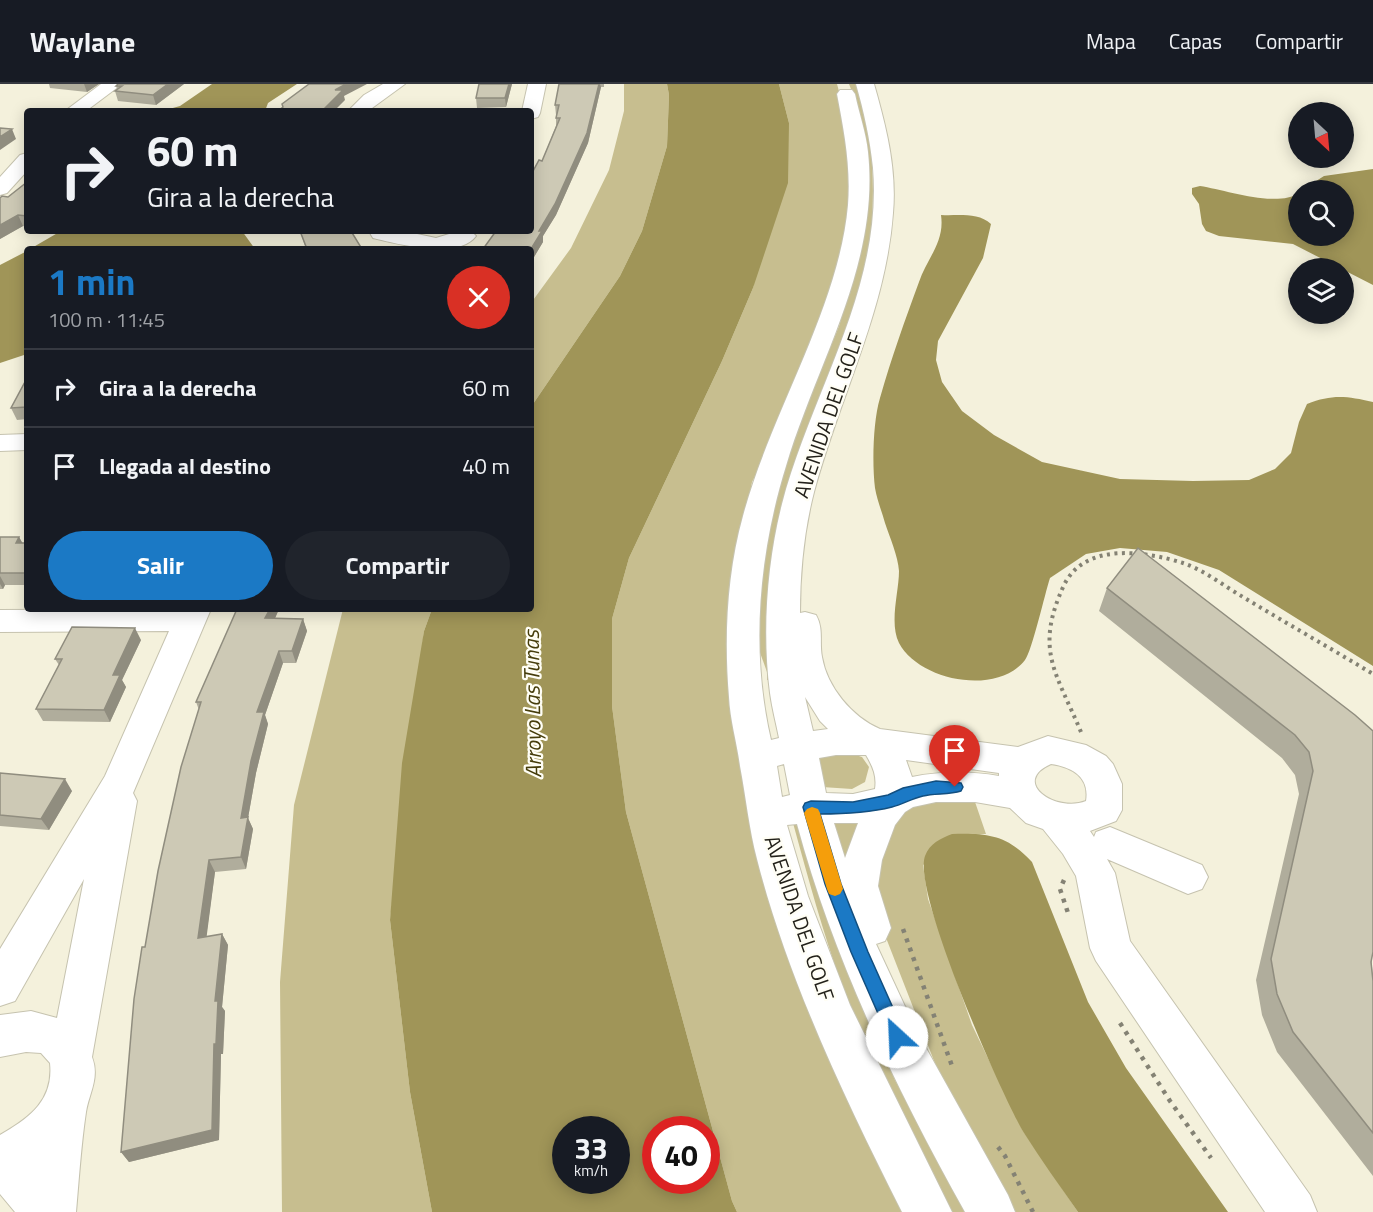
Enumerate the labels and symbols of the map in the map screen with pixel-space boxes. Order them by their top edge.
north arrow [1288,102,1354,168]
street label: AVENIDA DEL GOLF [785,328,871,502]
water label: Arroyo Las Tunas [514,628,550,778]
pin [929,725,980,787]
street label: AVENIDA DEL GOLF [757,831,843,1005]
position arrow [865,1005,929,1069]
speed limit sign: 40 [642,1116,720,1194]

